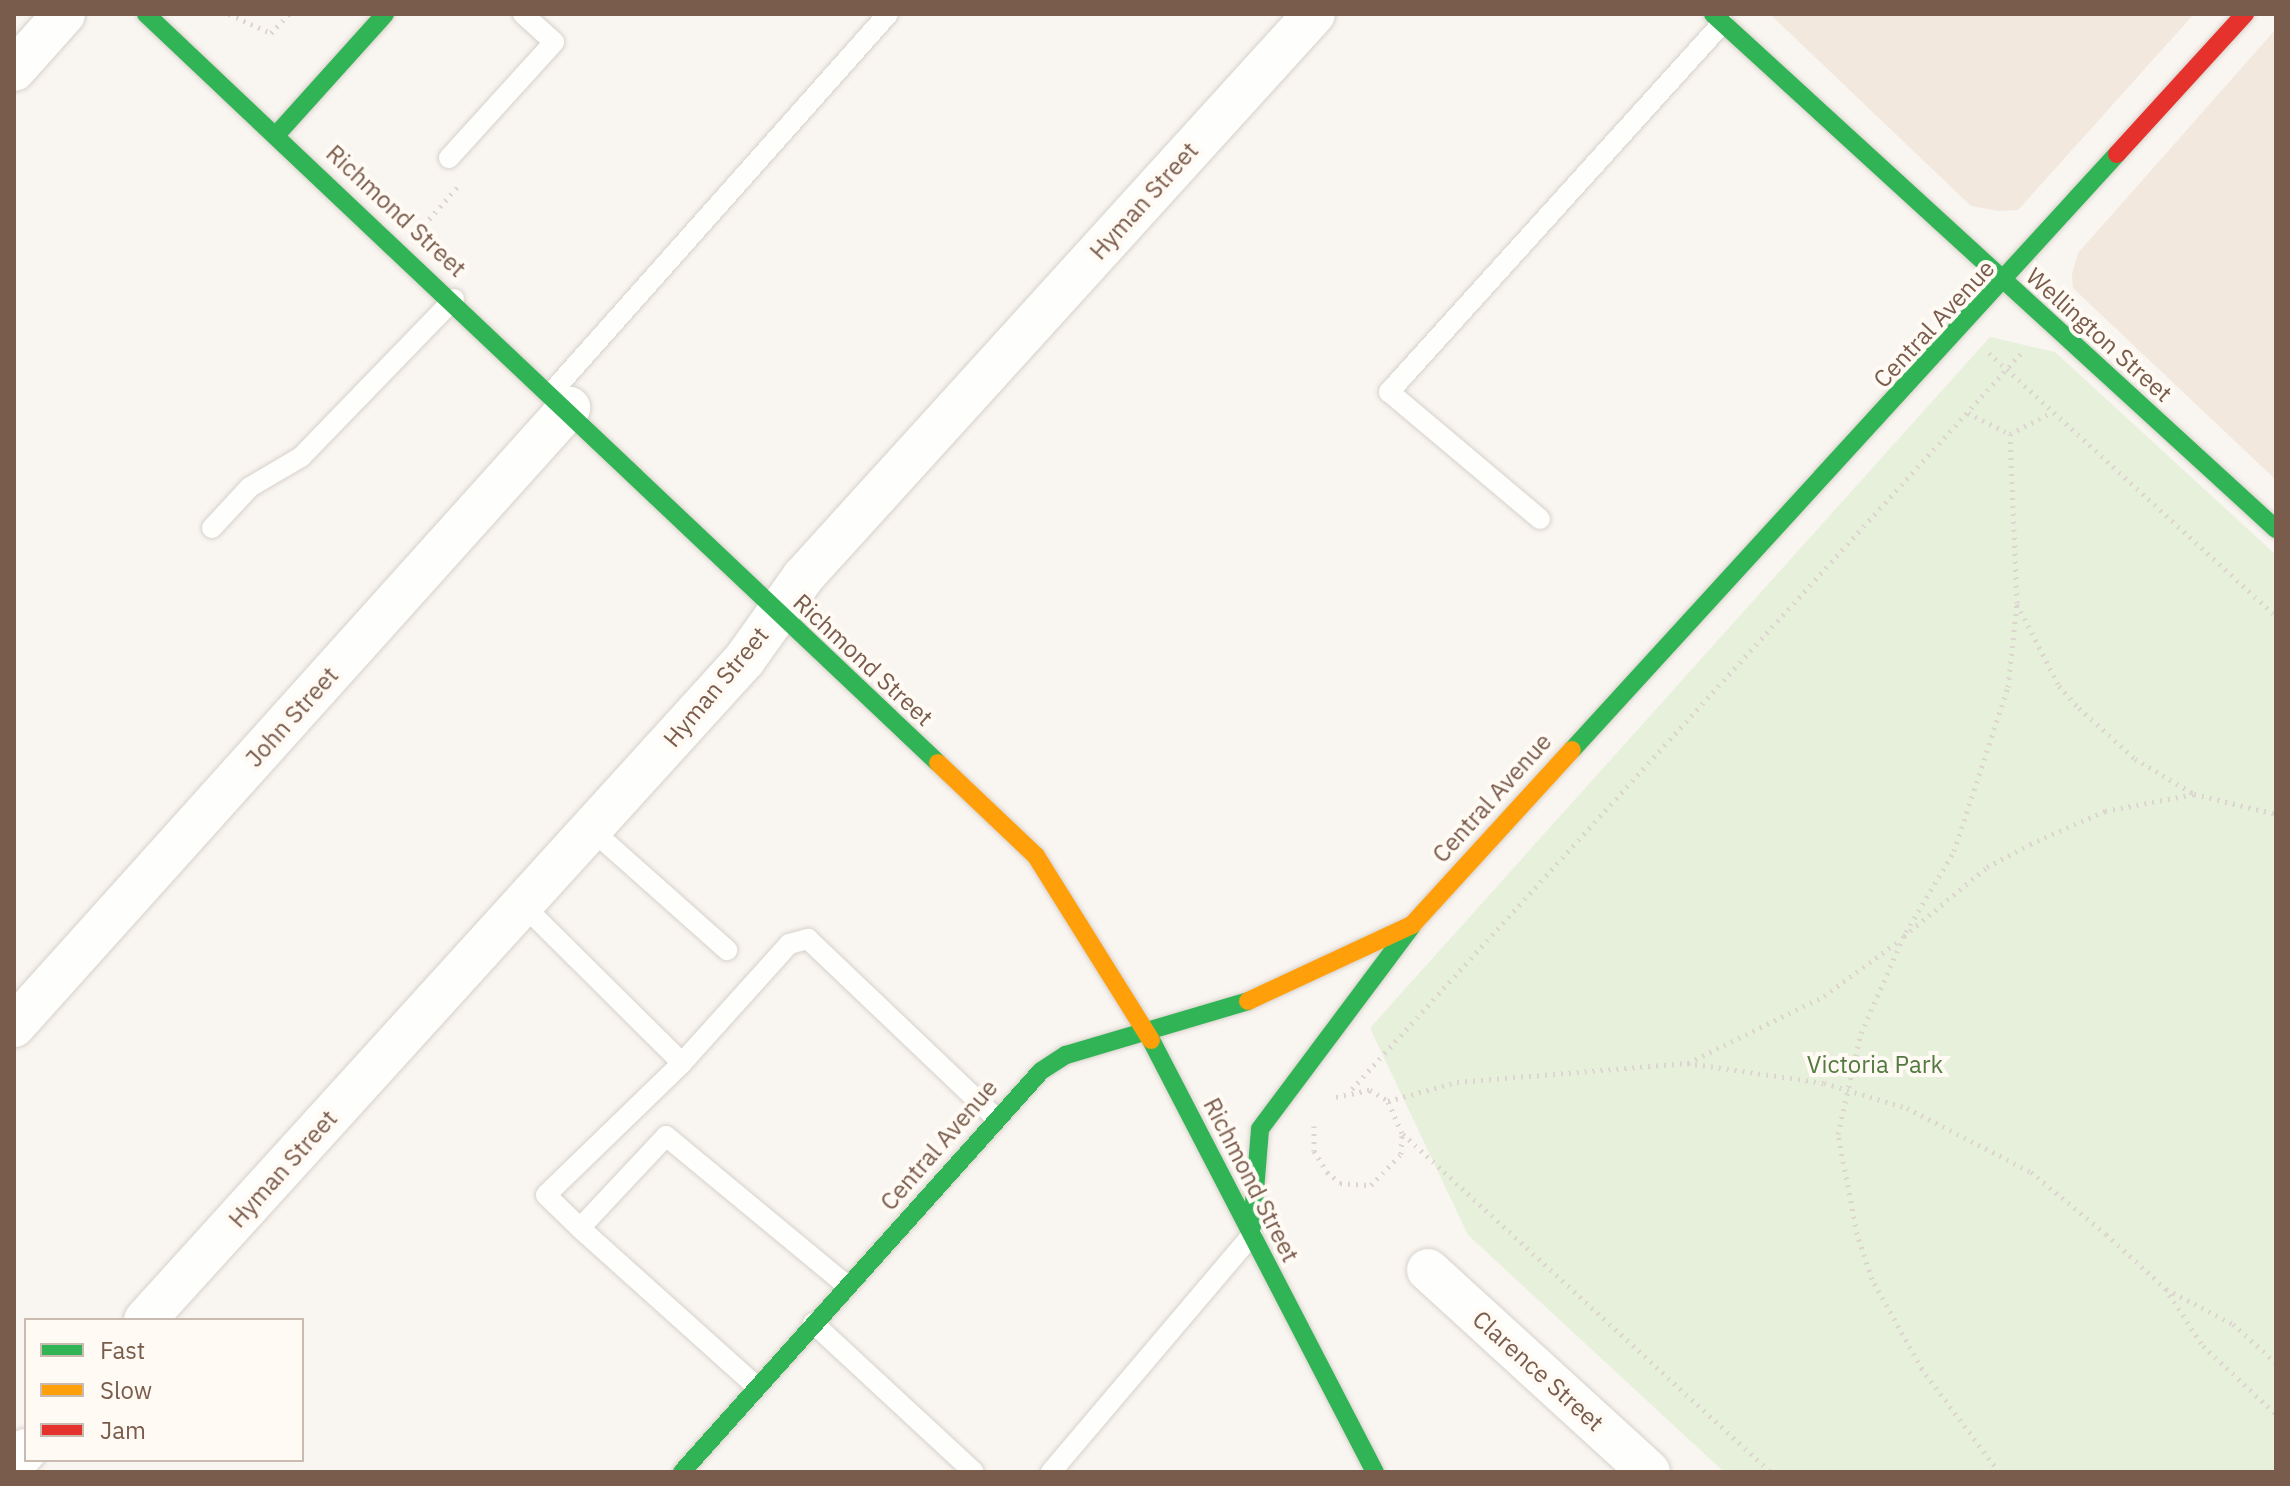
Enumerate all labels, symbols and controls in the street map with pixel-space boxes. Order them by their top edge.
street label: Hyman Street [1084,136,1204,266]
street label: Richmond Street [320,139,472,283]
street label: Central Avenue [1868,254,2000,394]
street label: Wellington Street [2020,262,2178,408]
street label: Richmond Street [787,588,939,732]
street label: Hyman Street [657,621,775,753]
street label: John Street [240,661,344,773]
street label: Central Avenue [1426,727,1558,869]
park label: Victoria Park [1807,1051,1943,1079]
street label: Central Avenue [874,1074,1004,1216]
street label: Richmond Street [1197,1093,1305,1267]
street label: Hyman Street [223,1104,343,1234]
street label: Clarence Street [1467,1305,1609,1437]
legend [24,1318,304,1462]
text: Fast [100,1334,145,1366]
text: Slow [100,1374,152,1406]
text: Jam [100,1414,146,1446]

